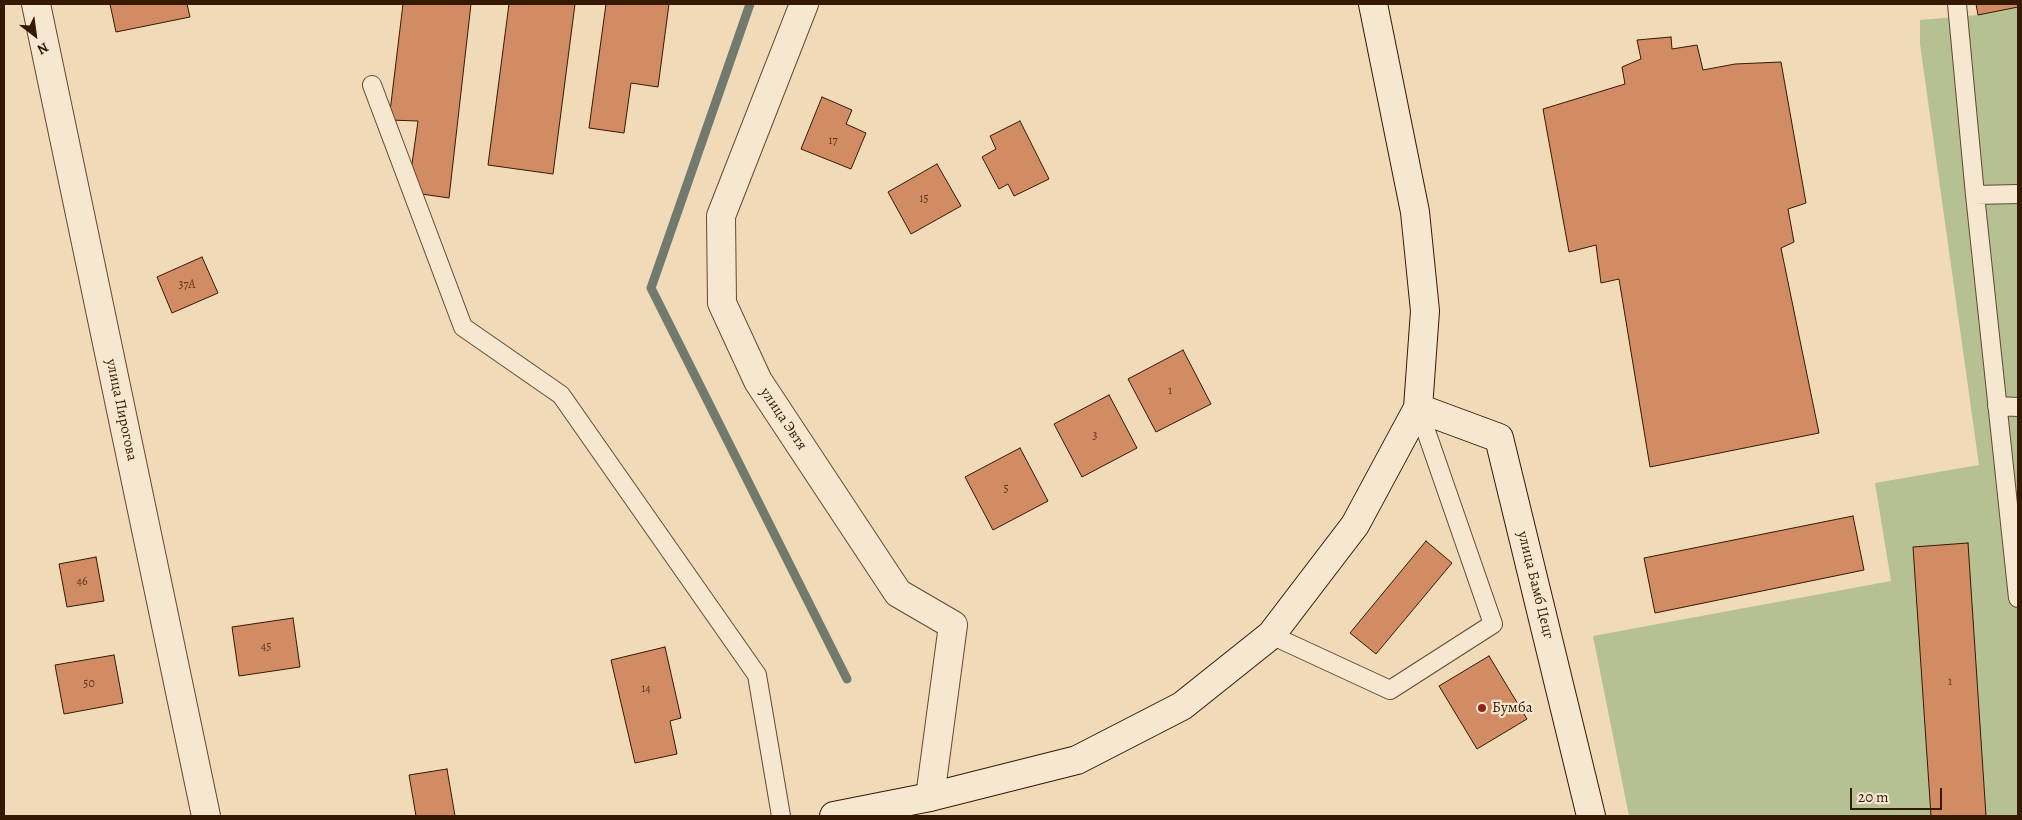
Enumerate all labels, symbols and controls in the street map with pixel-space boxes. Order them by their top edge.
north arrow [10,10,60,60]
text: N [34,38,52,59]
house number: 17 [828,134,838,148]
house number: 15 [919,192,929,206]
house number: 37А [178,278,196,292]
street label: улица Пирогова [101,357,141,463]
street label: улица Эвтя [756,384,810,454]
house number: 1 [1168,384,1172,398]
house number: 3 [1093,429,1097,443]
house number: 5 [1003,482,1009,496]
street label: улица Бамб Цецг [1513,529,1557,641]
house number: 46 [77,575,87,589]
house number: 45 [261,640,271,654]
house number: 1 [1948,675,1952,689]
house number: 50 [83,677,95,691]
house number: 14 [641,682,651,696]
place label: Бумба [1492,699,1533,717]
marker: Бумба [1476,702,1488,714]
scale bar [1852,778,1944,810]
text: 20 m [1858,787,1889,807]

